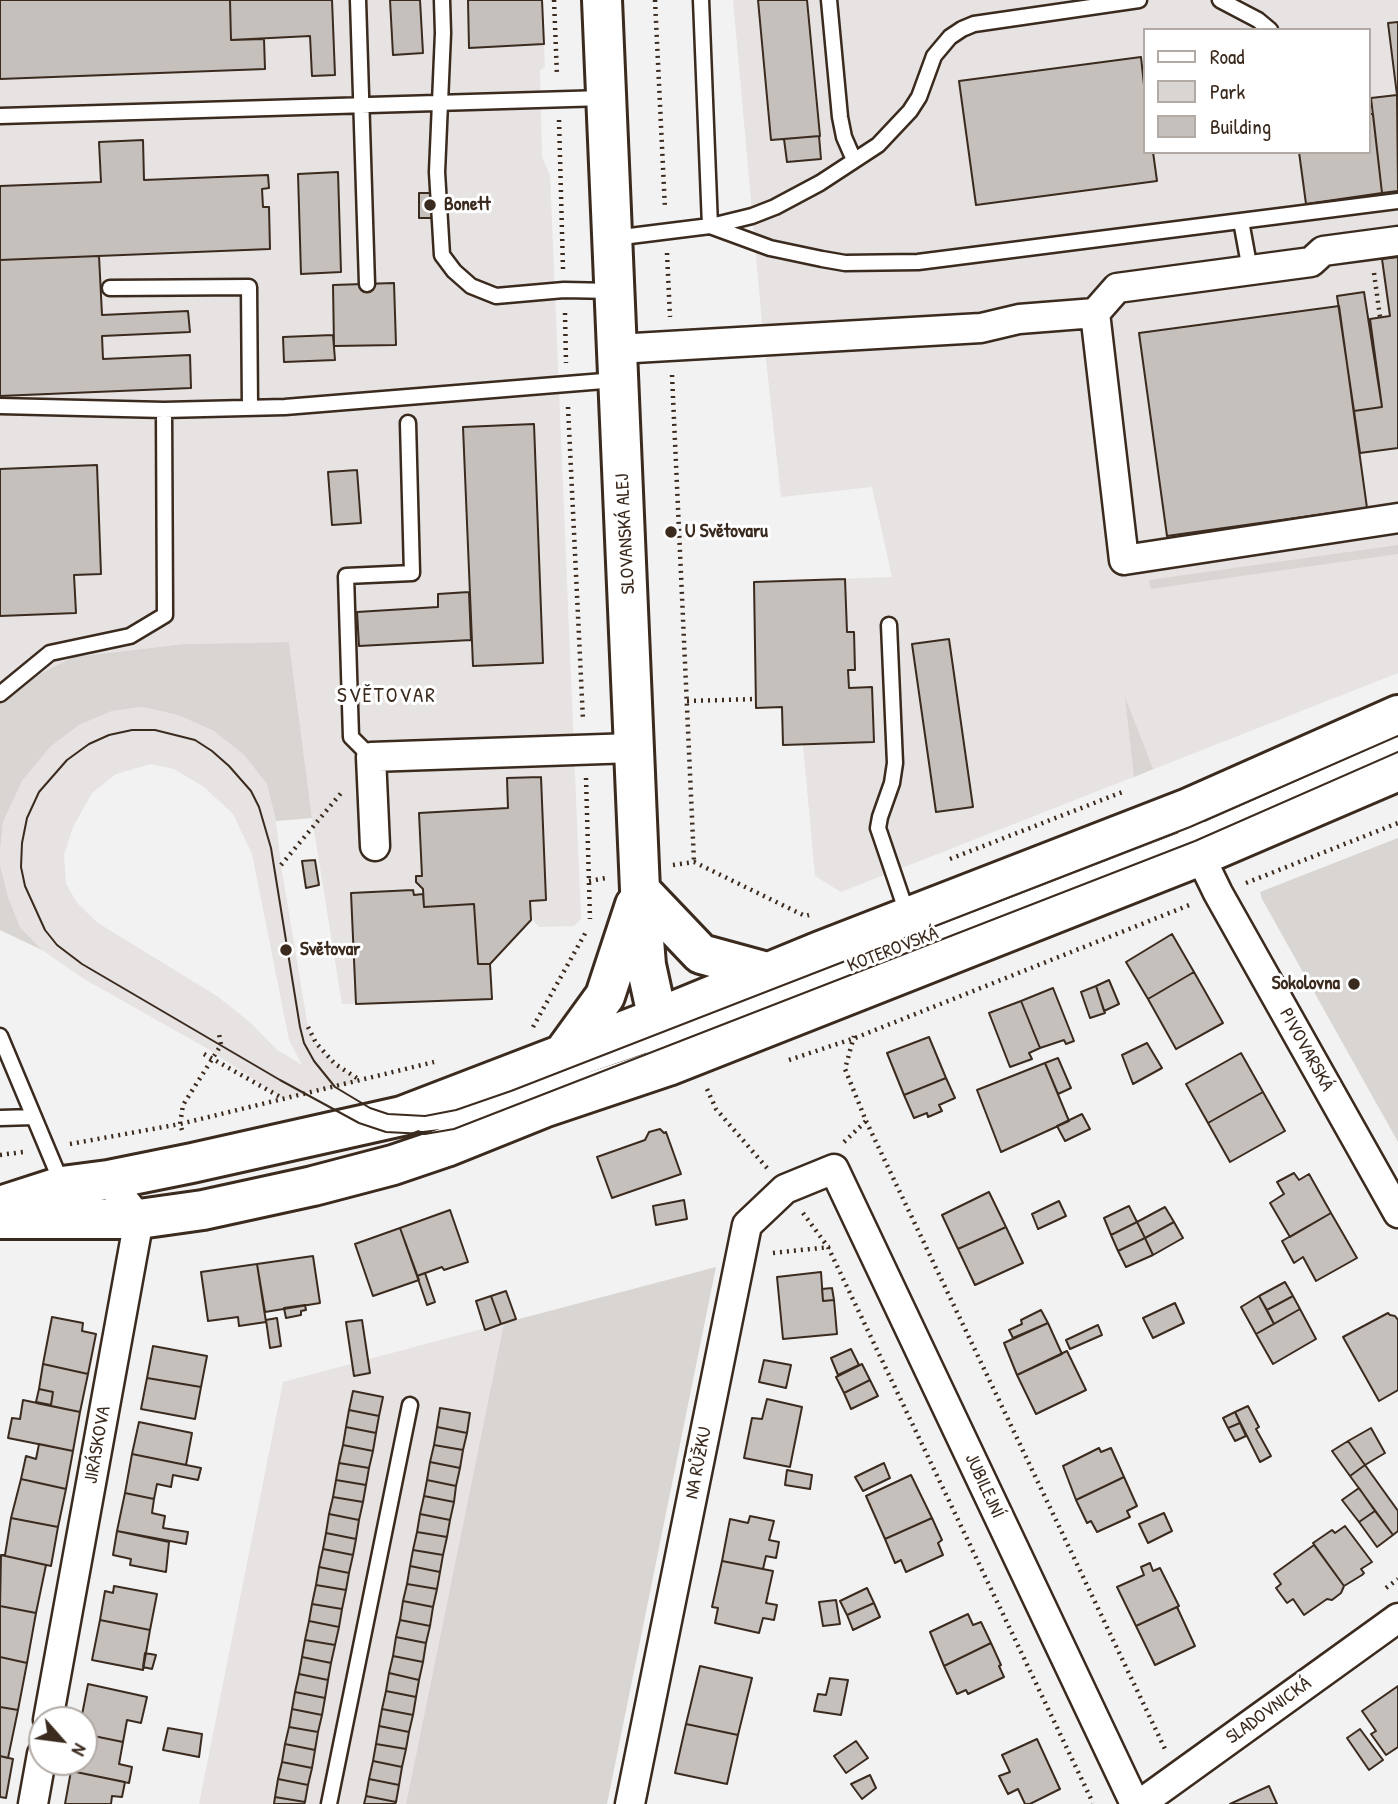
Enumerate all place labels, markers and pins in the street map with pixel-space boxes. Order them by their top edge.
place label: Bonett [444,194,491,216]
marker: Bonett [422,197,438,213]
place label: U Světovaru [685,521,768,543]
marker: U Světovaru [663,524,679,540]
place label: Světovar [300,939,360,961]
marker: Světovar [278,942,294,958]
place label: Sokolovna [1272,973,1340,995]
marker: Sokolovna [1346,976,1362,992]

